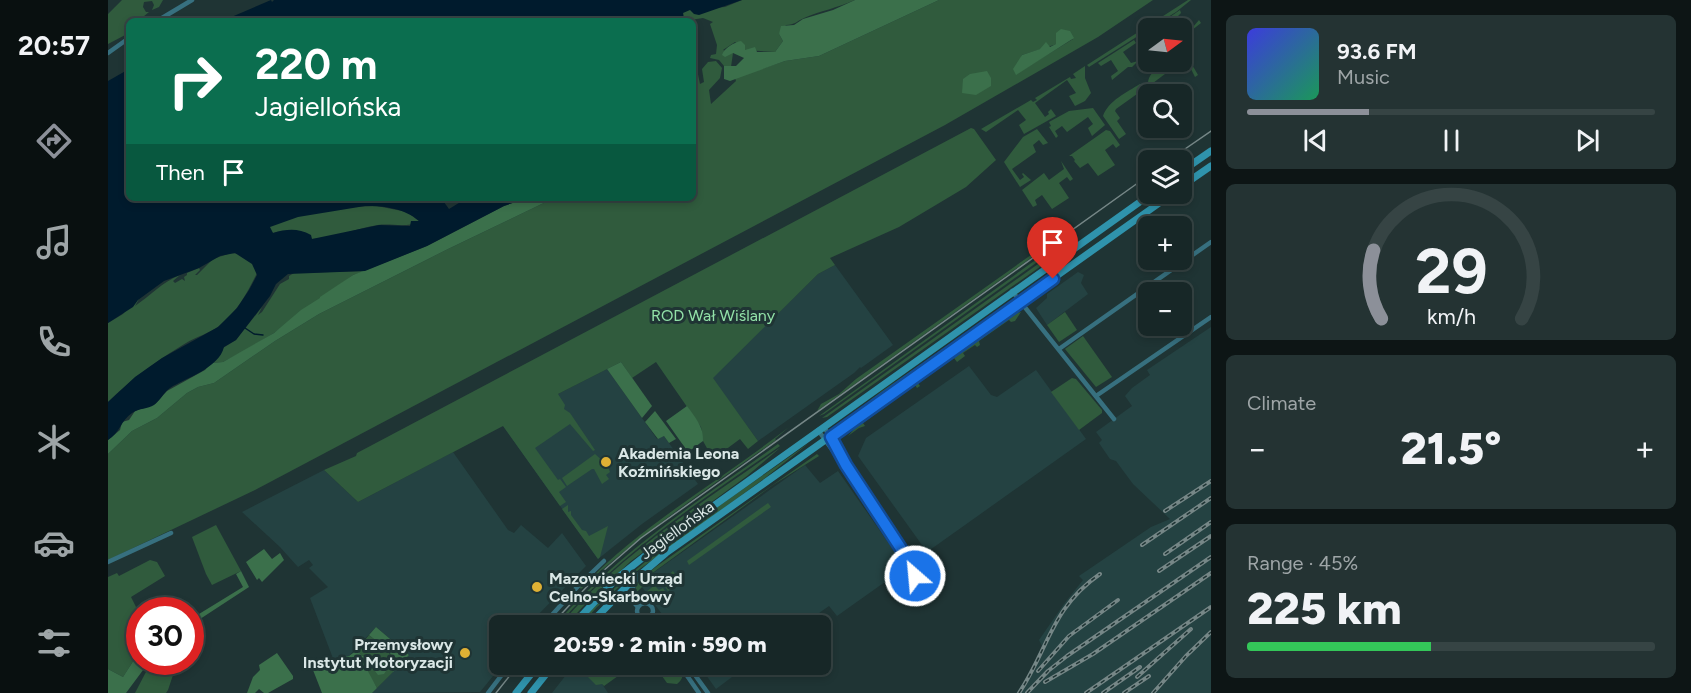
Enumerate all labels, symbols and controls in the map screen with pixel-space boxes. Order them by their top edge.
north arrow [1138,18,1192,72]
map controls [1138,18,1192,336]
text: 20:57 [18,29,90,62]
text: 93.6 FM [1337,38,1417,65]
text: 220 m [255,39,377,90]
icon: right [156,42,234,120]
text: Music [1337,65,1390,89]
button: search [1138,84,1192,138]
text: Jagiellońska [255,90,401,123]
icon: directions [33,120,75,162]
icon: previous [1299,124,1332,157]
icon: pause [1435,124,1468,157]
icon: next [1571,124,1604,157]
button: layers [1138,150,1192,204]
icon: arrive [217,156,250,189]
text: Then [156,159,205,186]
button: + [1138,216,1192,270]
pin [1027,217,1078,279]
icon: music [33,221,75,263]
icon: arrive [1036,226,1069,259]
text: 29 [1415,234,1487,309]
button: − [1138,282,1192,336]
text: km/h [1427,304,1475,329]
park label: ROD Wał Wiślany [651,306,776,325]
icon: phone [33,321,75,363]
text: Climate [1247,391,1316,415]
icon: climate [33,421,75,463]
text: 21.5° [1400,421,1502,475]
text: − [1247,429,1268,468]
text: + [1634,429,1655,468]
place label: Akademia Leona Koźmińskiego [618,444,739,481]
marker: Akademia Leona Koźmińskiego [599,455,613,469]
street label: Jagiellońska [636,497,718,563]
icon: car [33,522,75,564]
position arrow [883,544,947,608]
text: Range · 45% [1247,551,1358,575]
place label: Mazowiecki Urząd Celno-Skarbowy [549,569,683,606]
marker: Mazowiecki Urząd Celno-Skarbowy [530,580,544,594]
text: 225 km [1247,581,1402,635]
speed limit sign: 30 [126,597,204,675]
icon: filters [33,622,75,664]
text: 20:59 · 2 min · 590 m [553,631,767,658]
place label: Przemysłowy Instytut Motoryzacji [303,635,454,672]
marker: Przemysłowy Instytut Motoryzacji [458,646,472,660]

